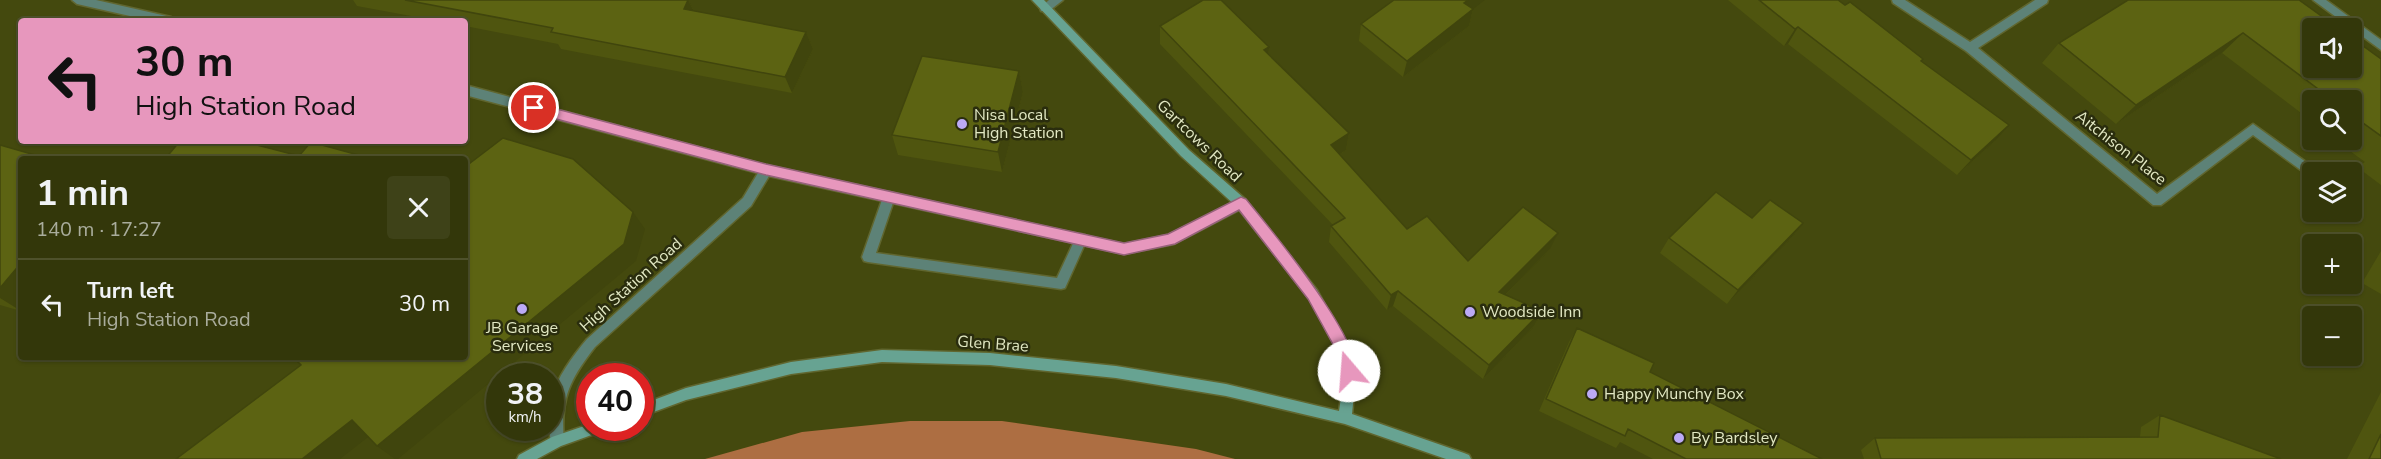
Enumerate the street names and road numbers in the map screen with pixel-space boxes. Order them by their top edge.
street label: Gartcows Road [1152,95,1246,187]
street label: Aitchison Place [2071,105,2171,191]
street label: High Station Road [575,233,687,337]
street label: Glen Brae [957,331,1029,357]

